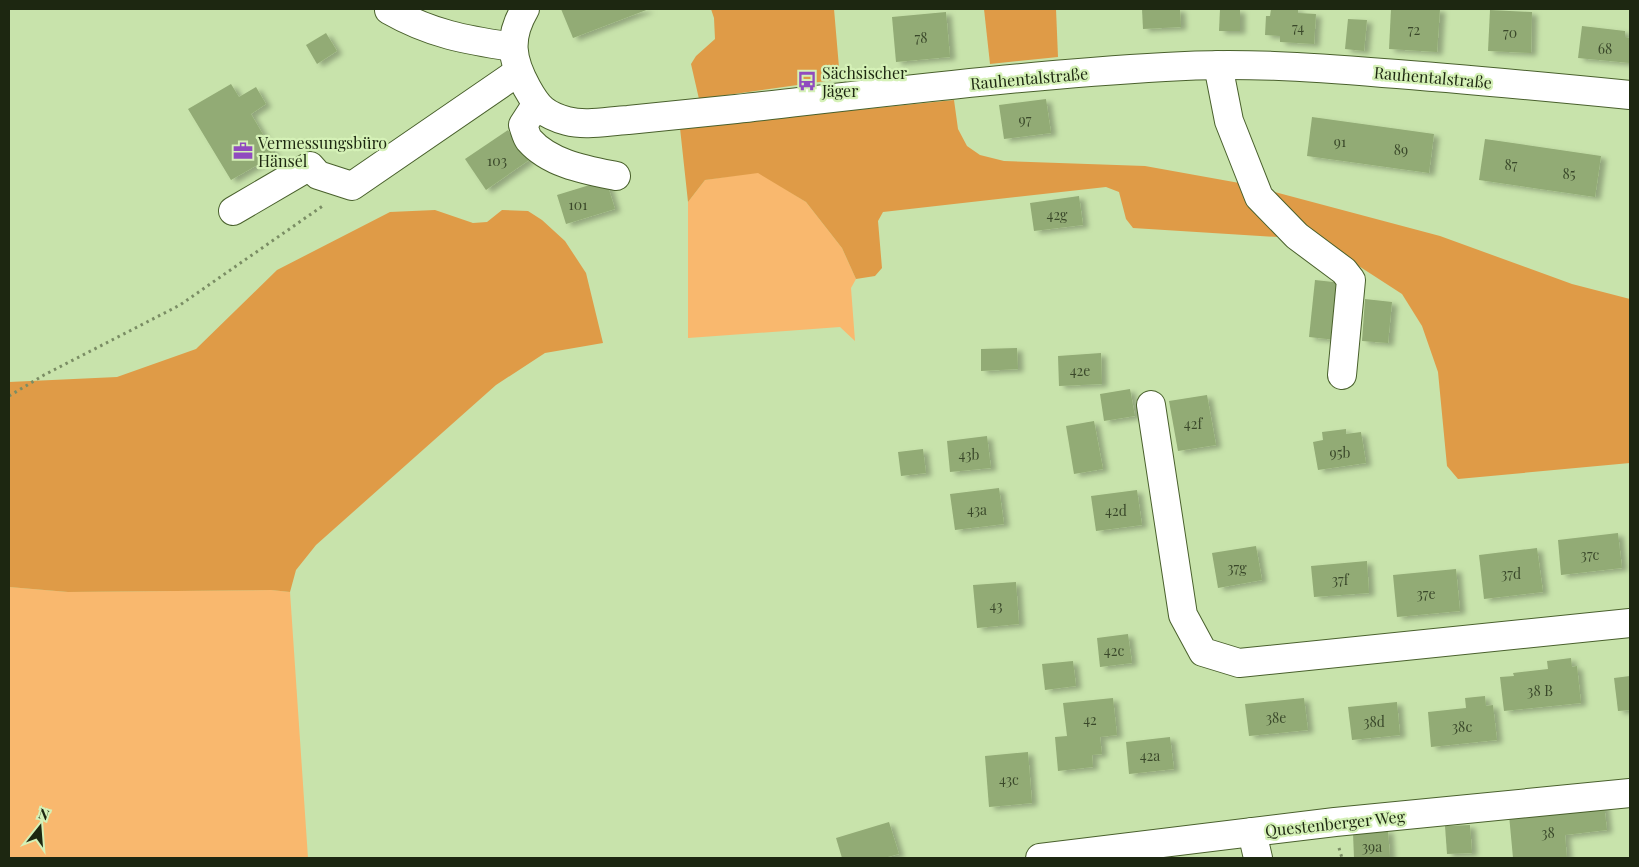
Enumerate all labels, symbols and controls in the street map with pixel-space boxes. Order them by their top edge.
house number: 74 [1292,18,1304,37]
house number: 72 [1408,20,1420,39]
house number: 70 [1503,23,1517,42]
house number: 78 [915,28,927,47]
house number: 68 [1598,39,1612,58]
street label: Rauhentalstraße [1373,61,1493,93]
place label: Sächsischer Jäger [821,62,907,101]
street label: Rauhentalstraße [969,62,1089,94]
bus stop icon: Sächsischer Jäger [796,70,818,92]
house number: 97 [1019,110,1032,129]
place label: Vermessungsbüro Hänsel [257,132,387,171]
house number: 91 [1334,132,1346,151]
office icon: Vermessungsbüro Hänsel [232,140,254,162]
house number: 89 [1394,140,1408,159]
house number: 103 [487,151,507,170]
house number: 87 [1505,155,1518,174]
house number: 85 [1562,164,1576,183]
house number: 101 [569,195,587,214]
house number: 42g [1046,205,1068,224]
house number: 42e [1070,361,1090,380]
house number: 42f [1184,414,1203,433]
house number: 95b [1330,443,1351,462]
house number: 43b [959,445,980,464]
house number: 43a [967,500,987,519]
house number: 42d [1105,501,1127,520]
house number: 37c [1581,545,1600,564]
house number: 37g [1227,558,1247,577]
house number: 37d [1501,564,1521,583]
house number: 37f [1332,570,1350,589]
house number: 37e [1416,584,1436,603]
house number: 43 [990,596,1002,615]
house number: 42c [1104,641,1124,660]
house number: 38 B [1527,681,1553,700]
house number: 38e [1266,708,1286,727]
house number: 42 [1083,710,1097,729]
house number: 38d [1363,712,1385,731]
house number: 38c [1452,717,1472,736]
house number: 42a [1140,746,1160,765]
house number: 43c [999,770,1019,789]
north arrow [15,802,65,852]
text: N [36,804,52,825]
street label: Questenberger Weg [1264,805,1406,841]
house number: 38 [1541,823,1555,842]
house number: 39a [1362,837,1382,856]

